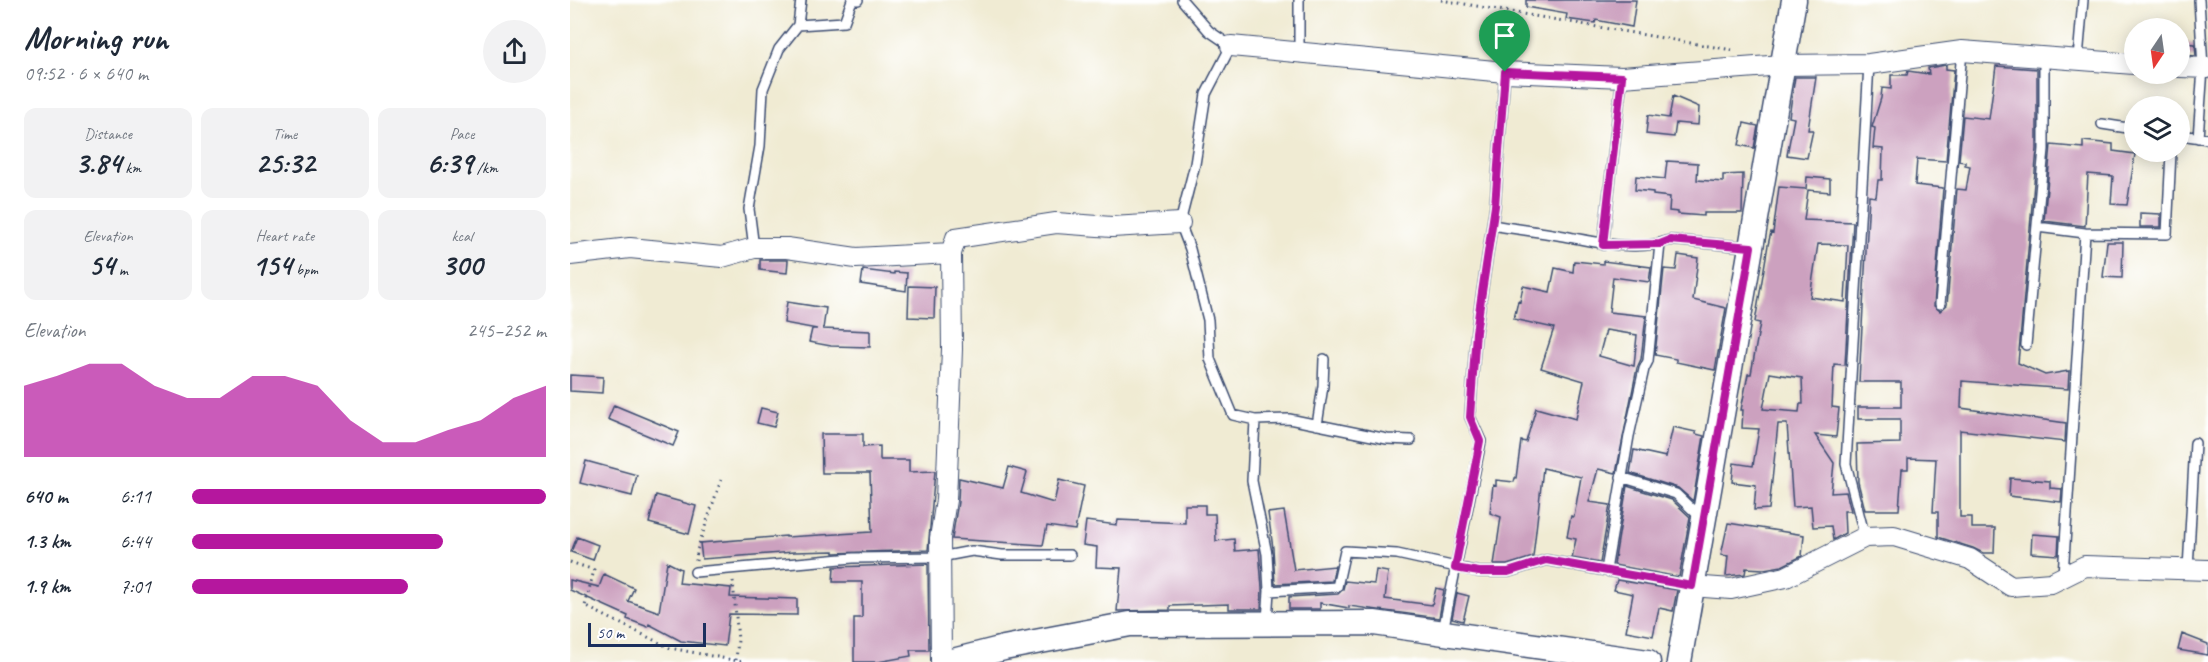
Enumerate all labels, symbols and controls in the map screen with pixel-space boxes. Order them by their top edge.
pin [1479,10,1530,72]
text: Morning run [24,17,168,59]
north arrow [2124,18,2190,84]
map controls [2124,18,2190,162]
icon: arrive [1488,19,1521,52]
button: share [483,20,546,83]
text: 09:52 · 6 × 640 m [24,61,148,86]
button: layers [2124,96,2190,162]
text: Distance [84,124,132,144]
text: Time [273,124,297,144]
text: Pace [450,124,474,144]
text: 3.84 [75,144,121,182]
text: 25:32 [255,144,315,182]
text: 6:39 [426,144,473,182]
text: km [121,158,141,178]
text: /km [473,158,498,178]
text: Elevation [83,226,133,246]
text: Heart rate [256,226,314,246]
text: kcal [451,226,473,246]
text: 54 [88,246,115,284]
text: 154 [252,246,292,284]
text: 300 [442,246,482,284]
text: m [115,260,128,280]
text: bpm [292,260,318,280]
text: Elevation [24,318,86,343]
text: 245–252 m [467,318,546,343]
text: 640 m [24,484,68,509]
text: 6:11 [120,484,151,509]
text: 1.3 km [24,529,71,554]
text: 6:44 [120,529,151,554]
text: 1.9 km [24,574,70,599]
text: 7:01 [120,574,151,599]
scale bar [588,620,706,648]
text: 50 m [597,623,624,643]

